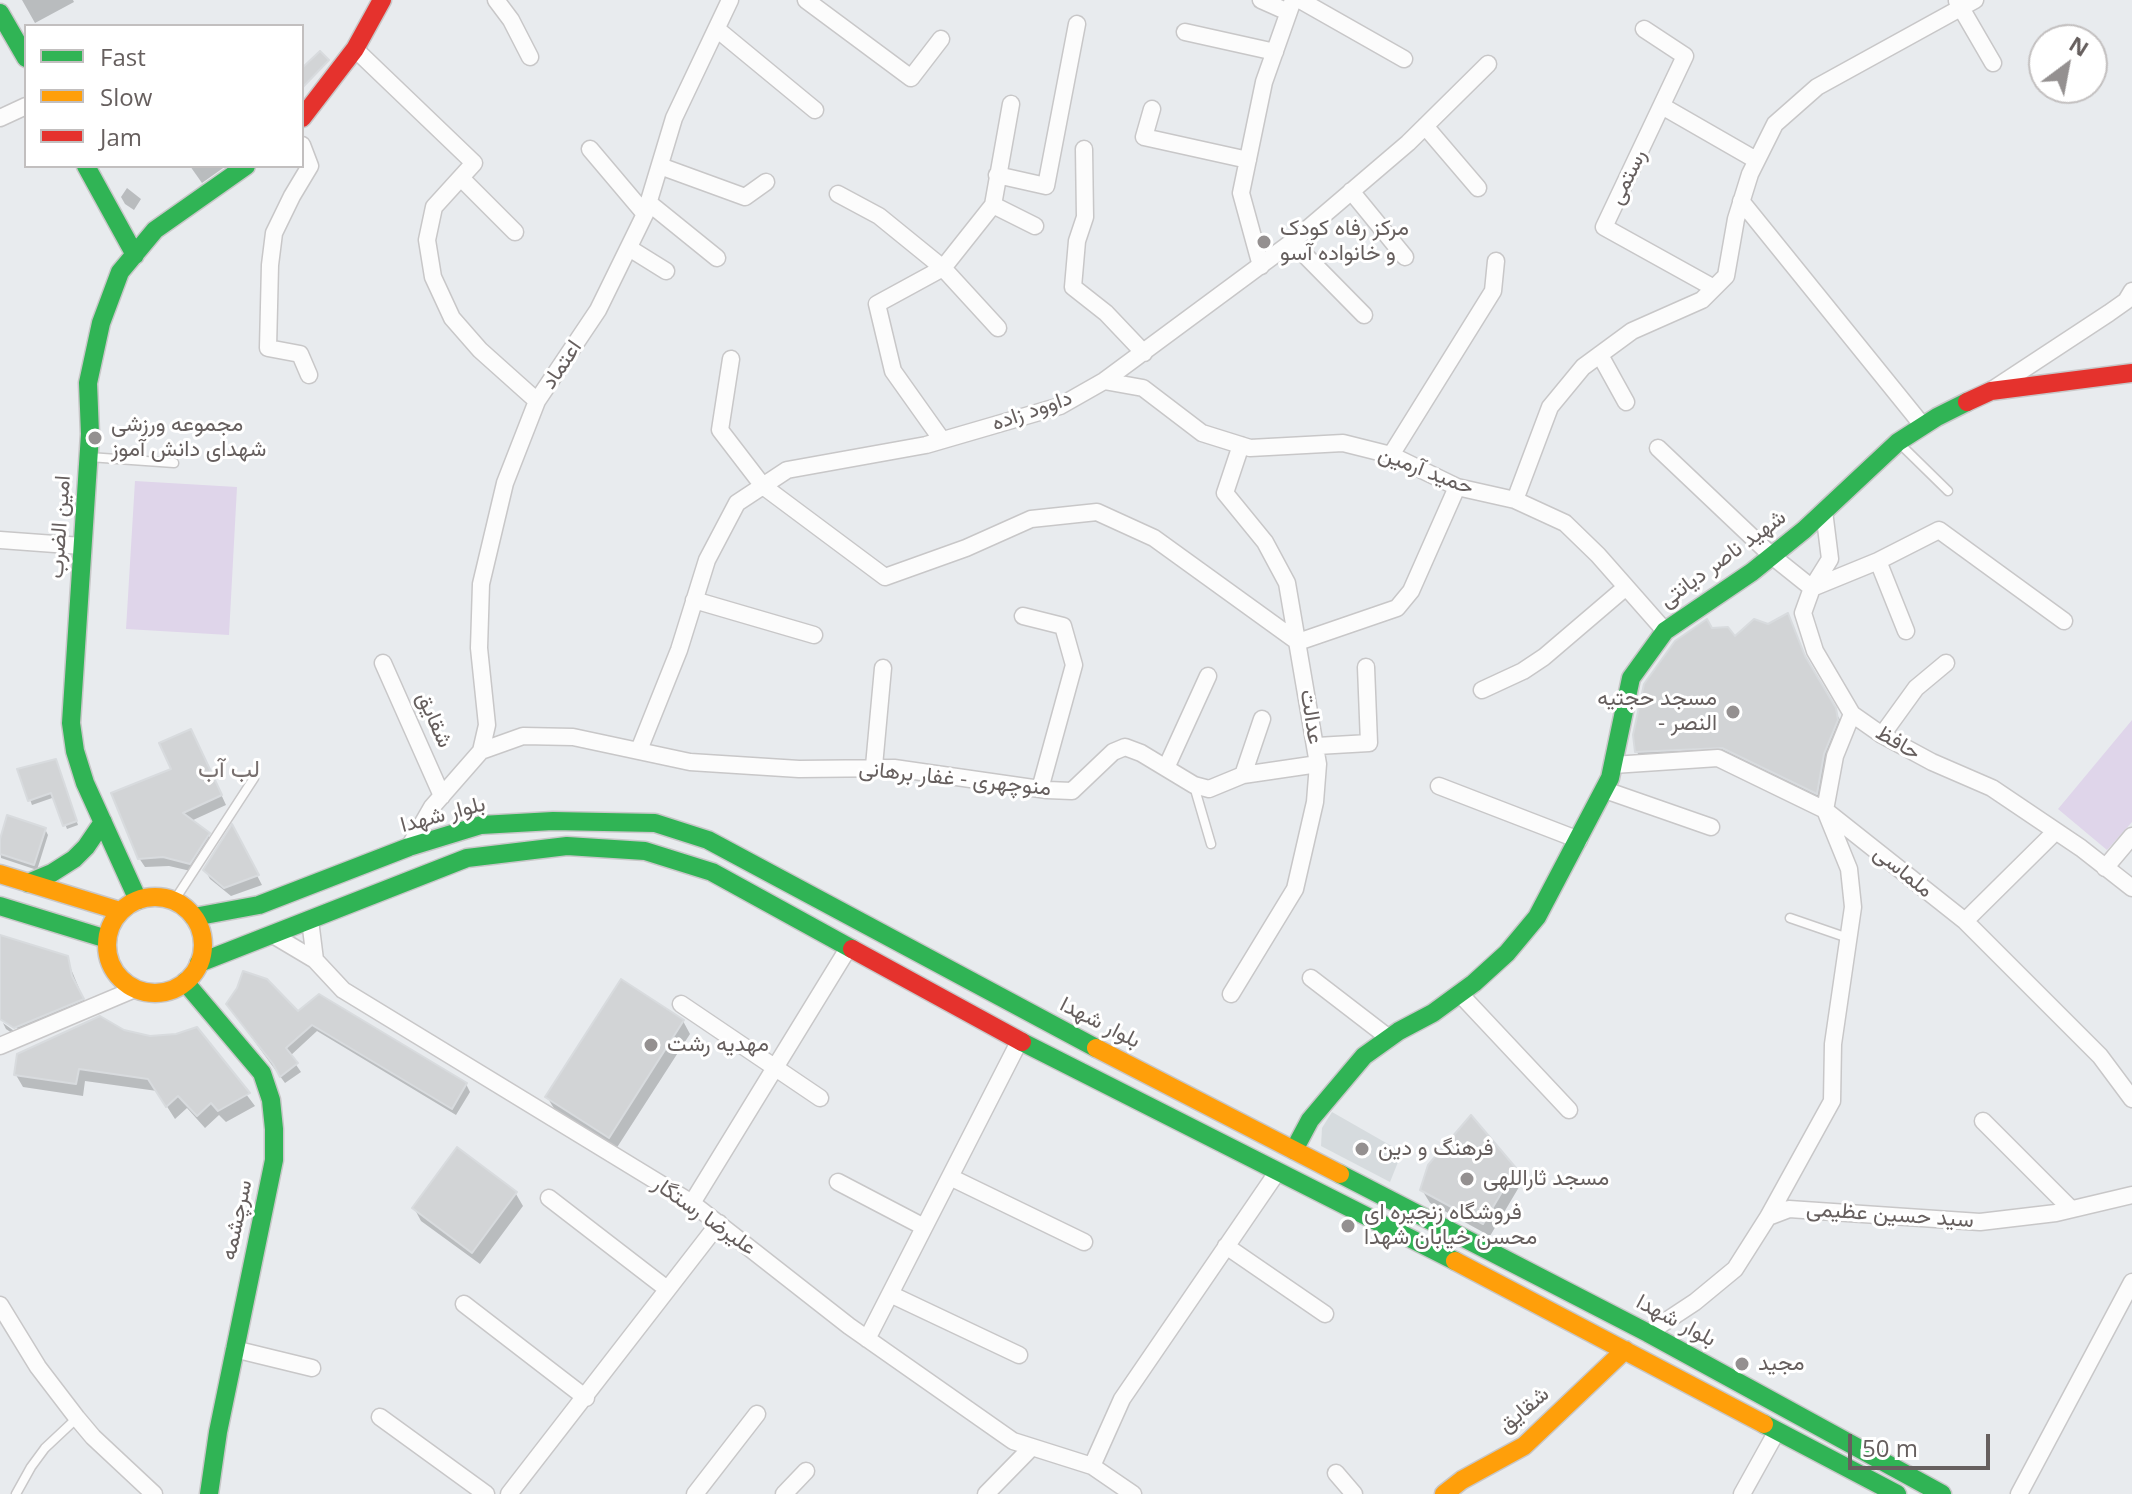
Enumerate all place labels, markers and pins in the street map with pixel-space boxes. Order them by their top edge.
place label: مرکز رفاه کودک و خانواده آسو [1280,216,1409,268]
marker: مرکز رفاه کودک و خانواده آسو [1255,233,1273,251]
place label: مجموعه ورزشی شهدای دانش آموز [111,412,266,464]
marker: مجموعه ورزشی شهدای دانش آموز [86,429,104,447]
place label: مسجد حجتیه - النصر [1597,686,1717,738]
marker: مسجد حجتیه - النصر [1724,703,1742,721]
place label: مهدیه رشت [667,1032,769,1058]
marker: مهدیه رشت [642,1036,660,1054]
place label: فرهنگ و دین [1378,1136,1493,1162]
marker: فرهنگ و دین [1353,1140,1371,1158]
place label: مسجد ثاراللهی [1483,1166,1609,1192]
marker: مسجد ثاراللهی [1458,1170,1476,1188]
place label: فروشگاه زنجیره ای محسن خیابان شهدا [1364,1200,1537,1252]
marker: فروشگاه زنجیره ای محسن خیابان شهدا [1339,1217,1357,1235]
place label: مجید [1758,1351,1804,1377]
marker: مجید [1733,1355,1751,1373]

